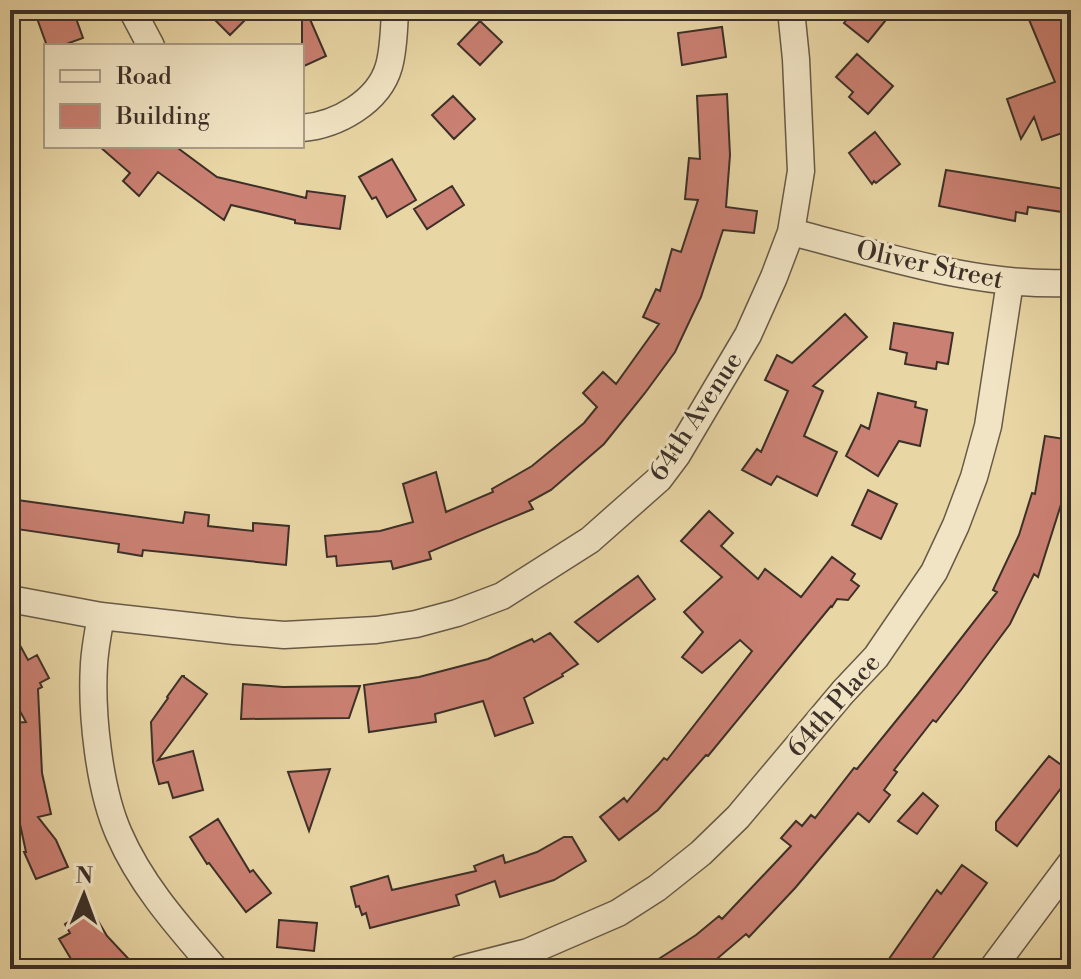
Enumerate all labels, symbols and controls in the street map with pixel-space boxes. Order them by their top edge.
legend [44,44,304,148]
text: Road [116,62,172,92]
text: Building [115,102,210,132]
street label: Oliver Street [853,234,1006,296]
street label: 64th Avenue [642,346,750,487]
street label: 64th Place [780,647,887,764]
north arrow [44,855,124,935]
text: N [75,863,94,890]

